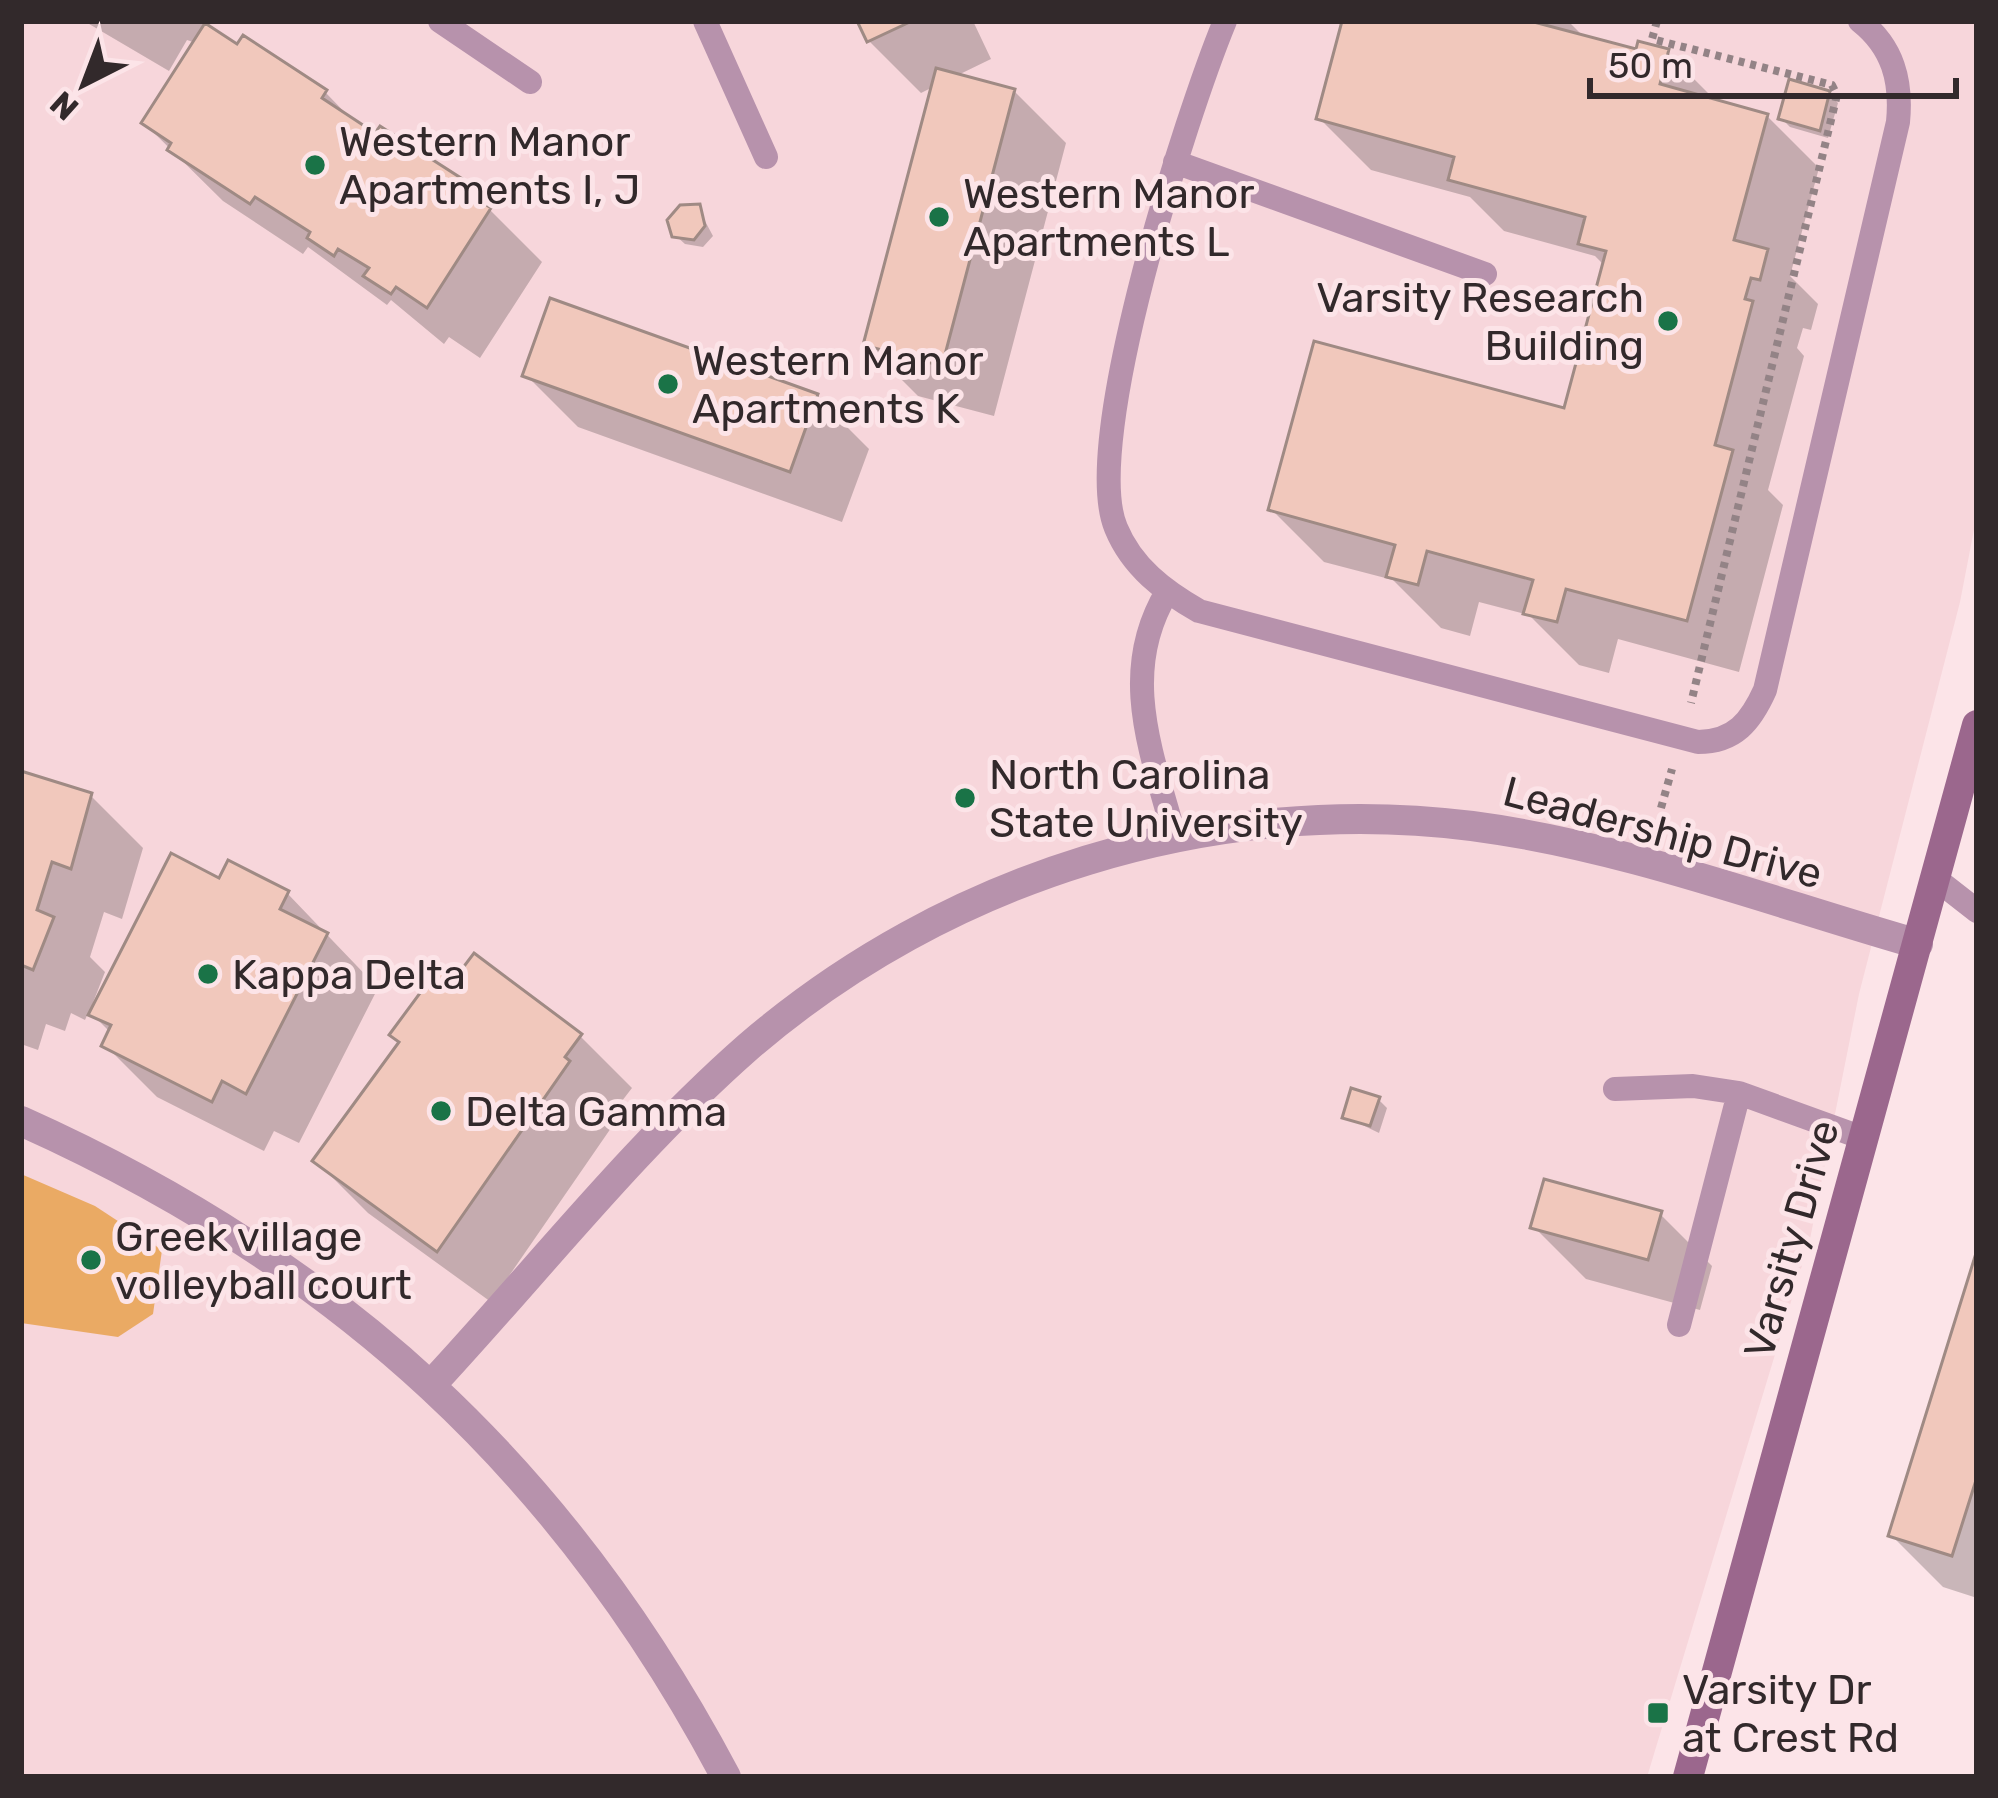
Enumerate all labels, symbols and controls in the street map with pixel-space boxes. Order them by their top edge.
north arrow [24,24,144,144]
scale bar [1590,24,1956,98]
text: 50 m [1608,44,1693,87]
text: N [42,83,86,128]
place label: Western Manor Apartments I, J [339,117,640,215]
marker: Western Manor Apartments I, J [302,152,328,178]
place label: Western Manor Apartments L [963,169,1254,267]
marker: Western Manor Apartments L [926,204,952,230]
place label: Varsity Research Building [1316,273,1644,371]
marker: Varsity Research Building [1655,308,1681,334]
place label: Western Manor Apartments K [692,336,983,434]
marker: Western Manor Apartments K [655,371,681,397]
place label: North Carolina State University [989,750,1303,848]
street label: Leadership Drive [1498,766,1828,900]
marker: North Carolina State University [952,785,978,811]
place label: Kappa Delta [232,950,466,1000]
marker: Kappa Delta [195,961,221,987]
place label: Delta Gamma [465,1087,727,1137]
marker: Delta Gamma [428,1098,454,1124]
street label: Varsity Drive [1734,1114,1850,1364]
place label: Greek village volleyball court [115,1212,412,1310]
marker: Greek village volleyball court [78,1247,104,1273]
place label: Varsity Dr at Crest Rd [1682,1665,1899,1763]
marker: Varsity Dr at Crest Rd [1645,1700,1671,1726]

